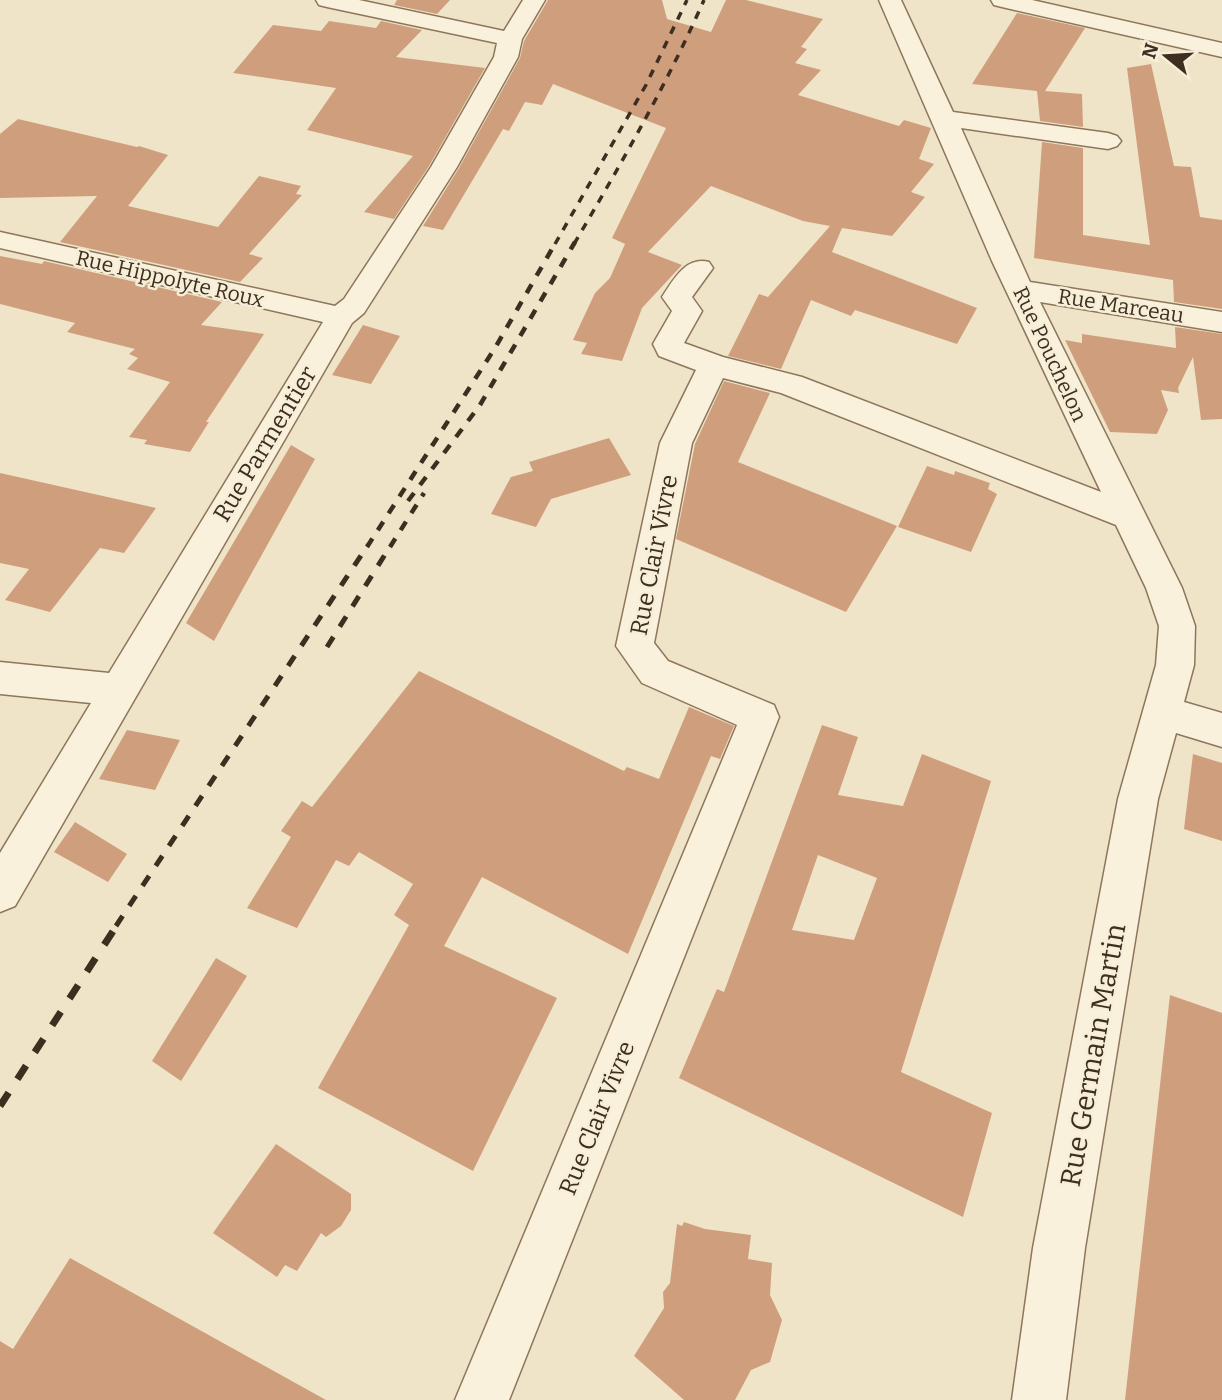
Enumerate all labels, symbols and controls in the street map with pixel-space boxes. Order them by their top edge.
north arrow [1131,21,1201,91]
text: N [1137,40,1164,61]
street label: Rue Hippolyte Roux [73,245,267,313]
street label: Rue Pouchelon [1007,282,1093,426]
street label: Rue Marceau [1056,283,1186,329]
street label: Rue Parmentier [208,361,323,527]
street label: Rue Clair Vivre [625,472,683,638]
street label: Rue Germain Martin [1054,921,1132,1189]
street label: Rue Clair Vivre [553,1037,641,1199]

